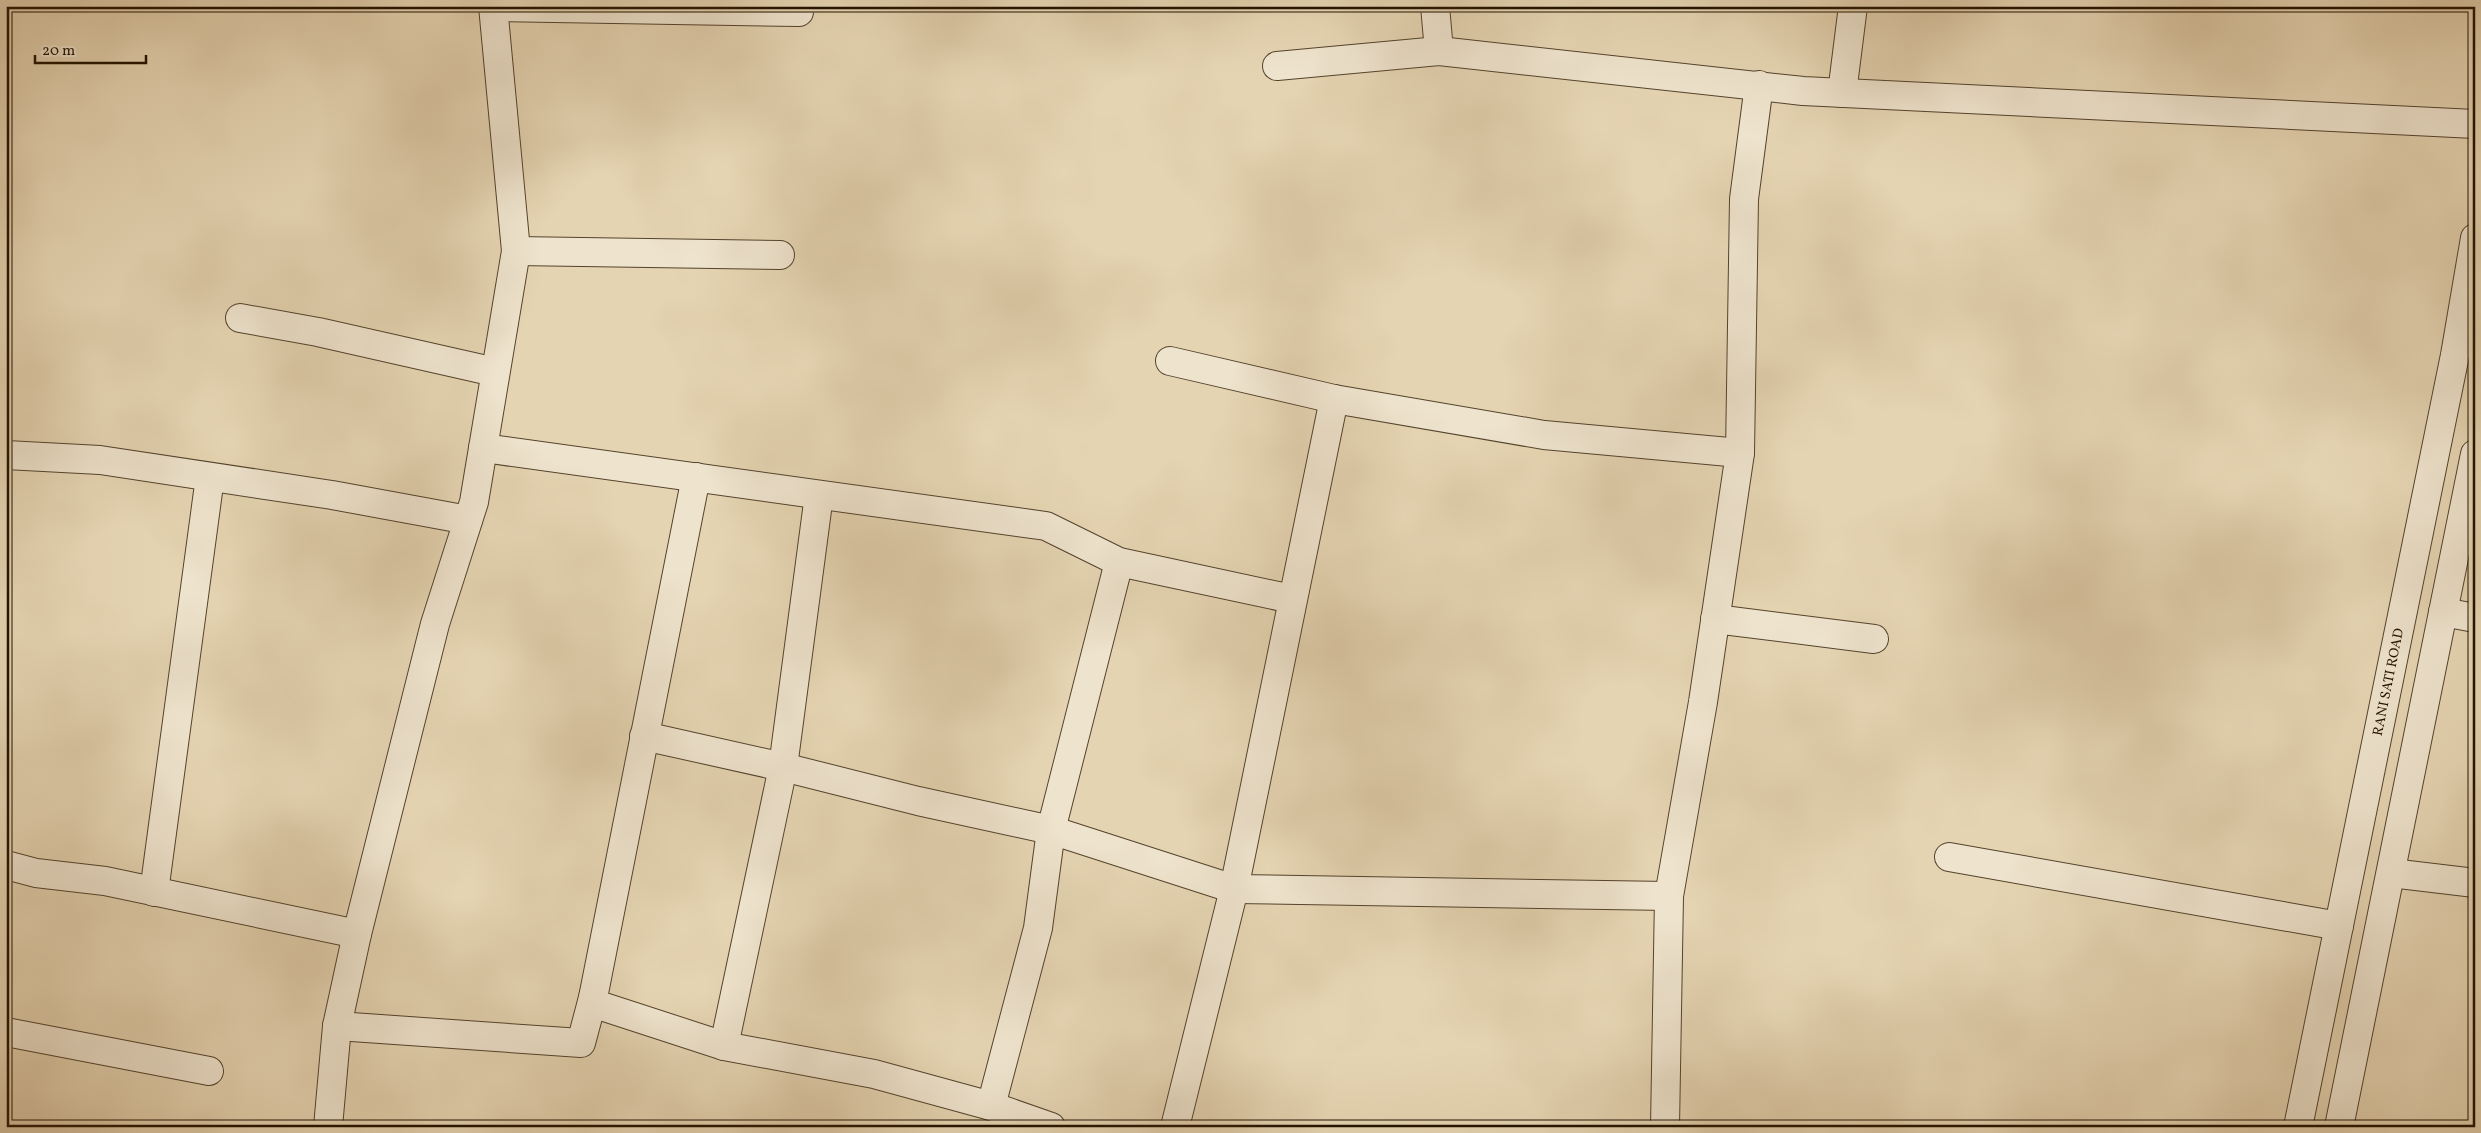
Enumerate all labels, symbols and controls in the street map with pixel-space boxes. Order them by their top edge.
scale bar [35,32,146,64]
text: 20 m [42,41,75,62]
street label: RANI SATI ROAD [2368,627,2409,738]

